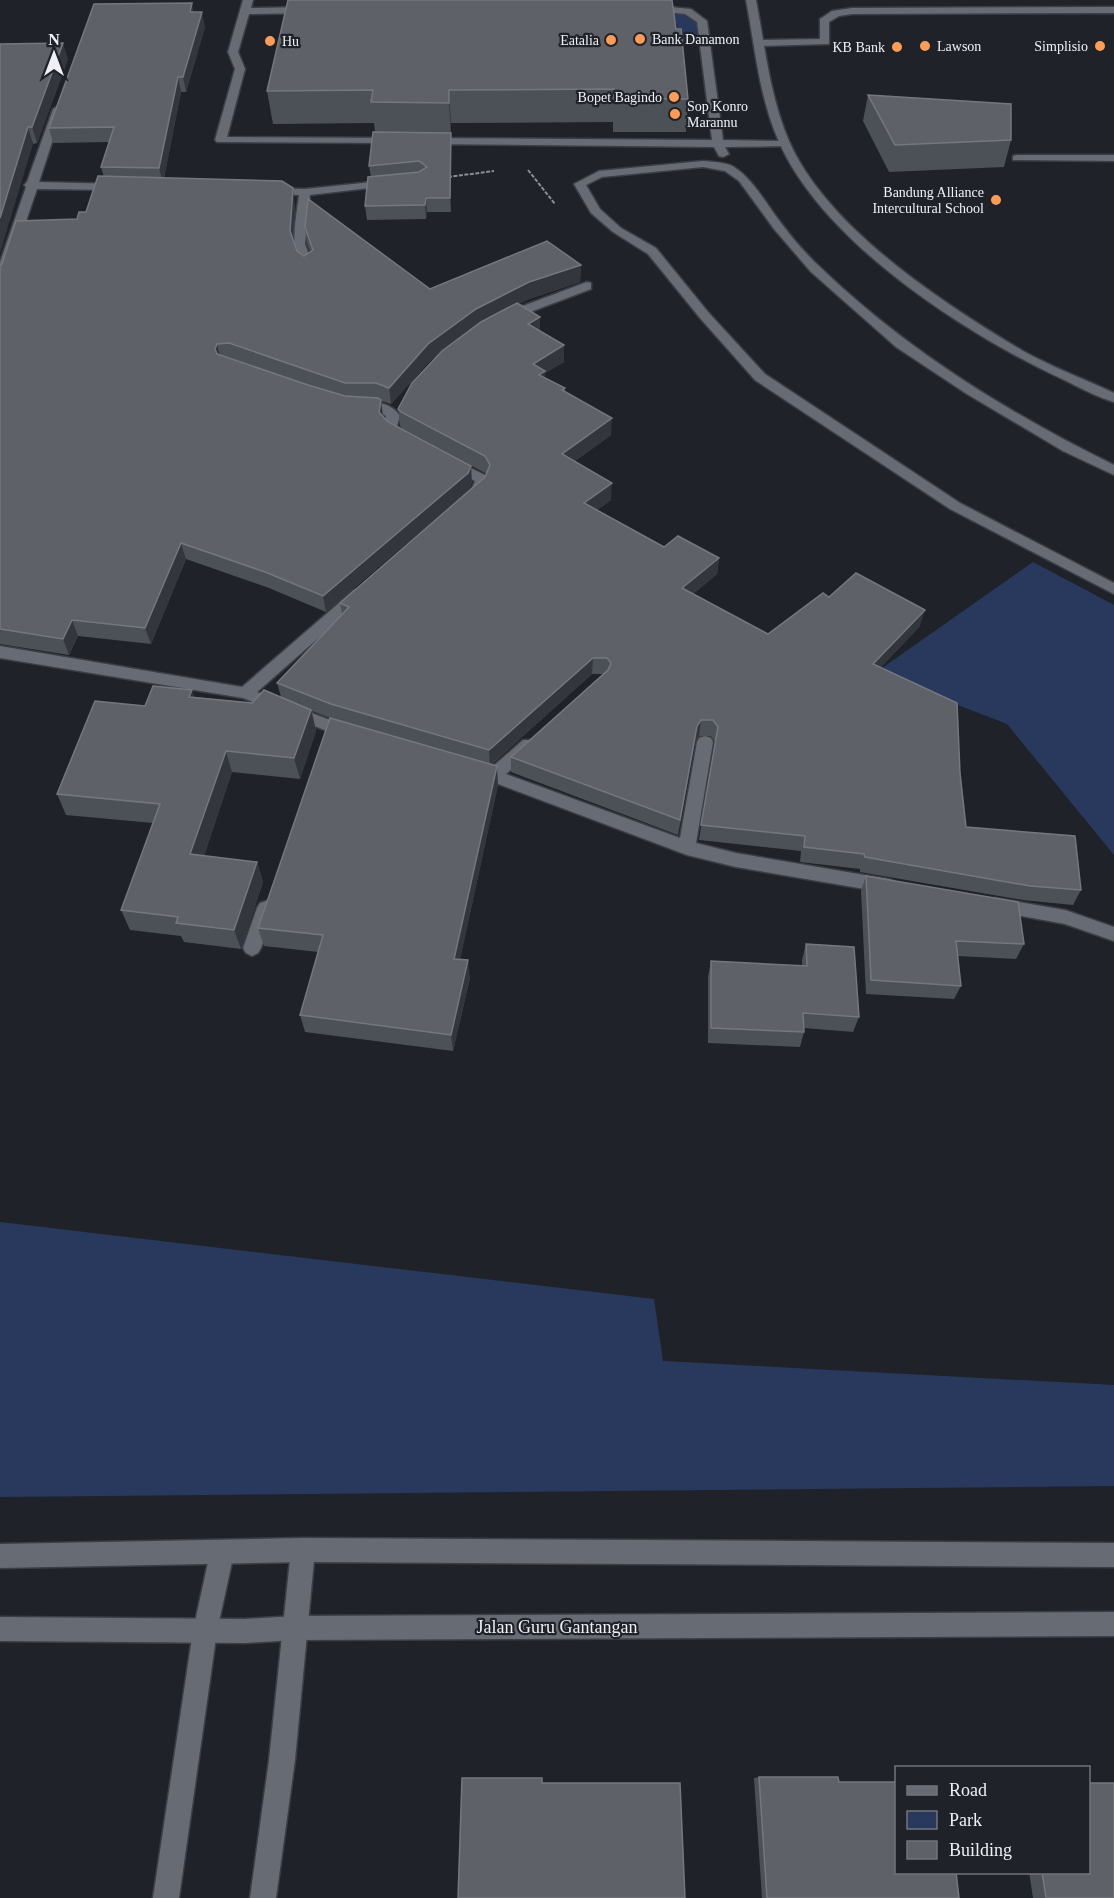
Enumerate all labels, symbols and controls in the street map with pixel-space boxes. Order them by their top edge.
north arrow [24,24,84,84]
text: N [48,31,60,48]
marker: Bank Danamon [633,32,647,46]
place label: Bank Danamon [652,32,739,47]
place label: Eatalia [560,33,600,48]
marker: Eatalia [604,33,618,47]
marker: Hu [263,34,277,48]
place label: Hu [282,34,299,49]
marker: Lawson [918,39,932,53]
place label: Lawson [937,39,981,54]
place label: Simplisio [1034,39,1088,54]
marker: Simplisio [1093,39,1107,53]
place label: KB Bank [833,40,885,55]
marker: KB Bank [890,40,904,54]
place label: Bopet Bagindo [578,90,662,105]
marker: Bopet Bagindo [667,90,681,104]
place label: Sop Konro Marannu [687,99,748,130]
marker: Sop Konro Marannu [668,107,682,121]
place label: Bandung Alliance Intercultural School [872,185,984,216]
marker: Bandung Alliance Intercultural School [989,193,1003,207]
street label: Jalan Guru Gantangan [477,1617,637,1637]
legend [895,1766,1090,1874]
text: Road [949,1780,987,1800]
text: Park [949,1810,982,1830]
text: Building [949,1840,1012,1860]

